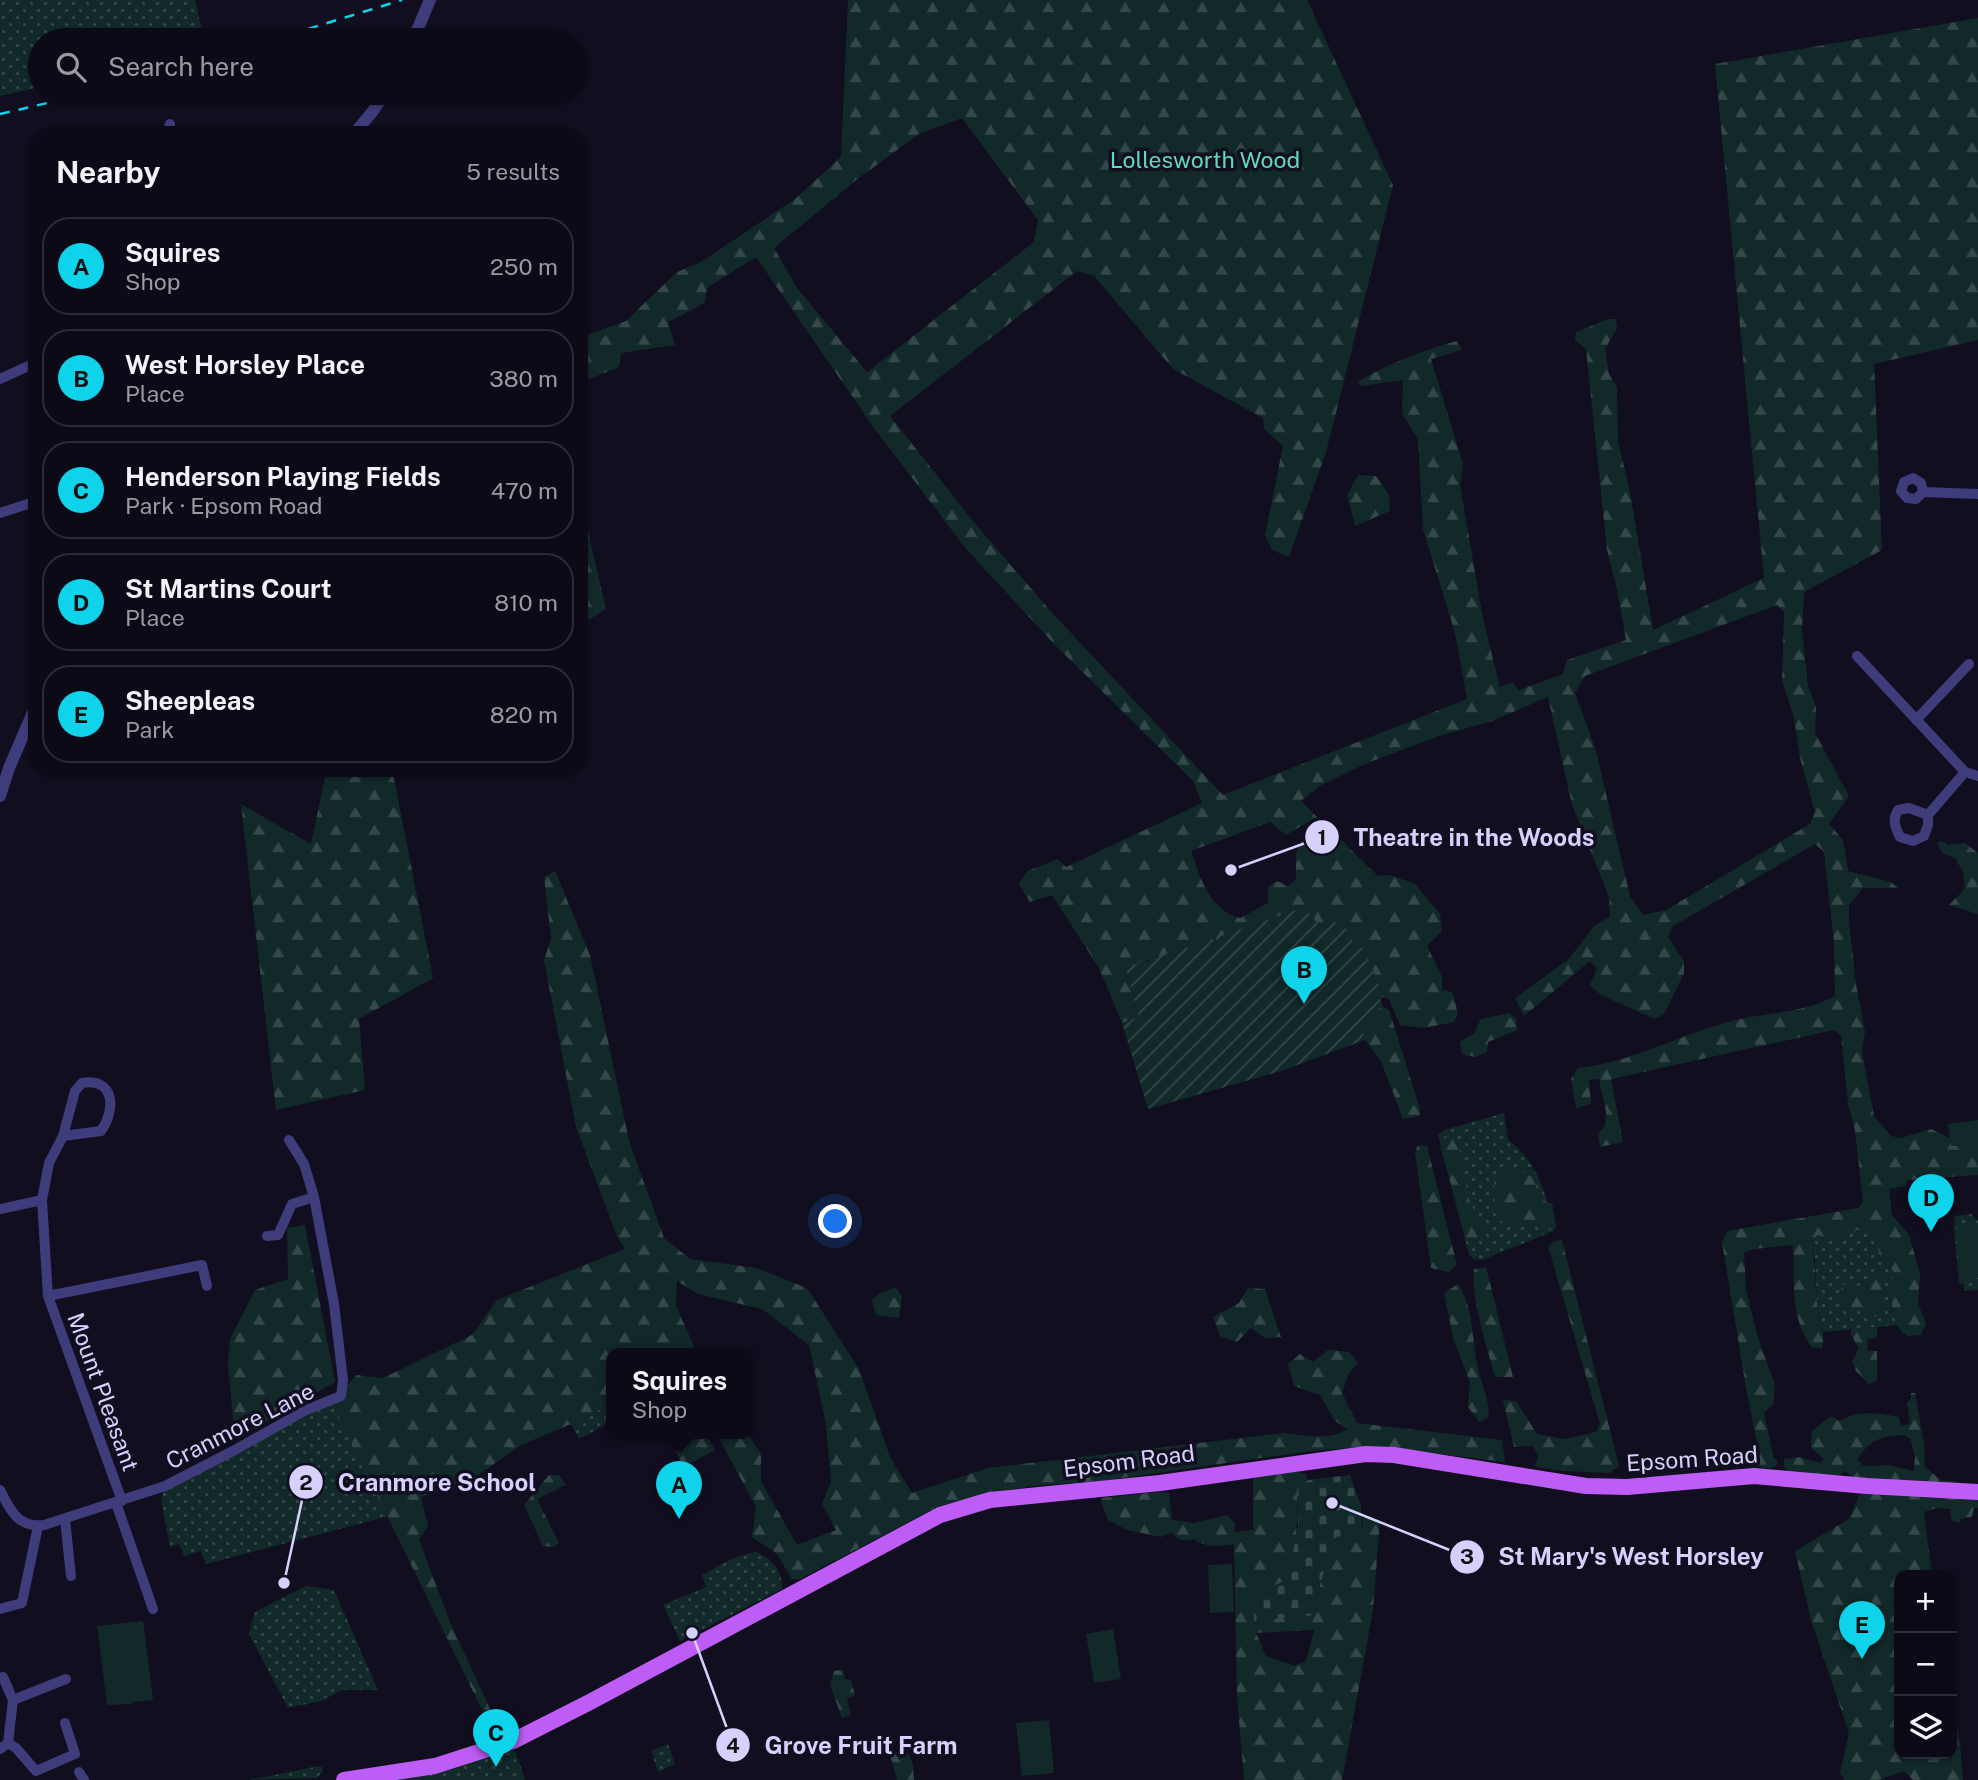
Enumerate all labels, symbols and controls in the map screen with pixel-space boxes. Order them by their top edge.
search box [28,28,588,105]
icon: search [52,48,90,86]
text: Search here [108,51,254,82]
park label: Lollesworth Wood [1110,146,1300,173]
text: Nearby [56,154,160,190]
text: 5 results [466,158,560,185]
text: Squires [125,237,221,268]
text: A [73,253,89,280]
text: 250 m [490,253,558,280]
text: Shop [125,268,180,295]
text: West Horsley Place [125,349,365,380]
text: B [73,365,89,392]
text: 380 m [489,365,558,392]
text: Place [125,380,185,407]
text: Henderson Playing Fields [125,461,441,492]
text: C [73,477,89,504]
text: 470 m [491,477,558,504]
text: Park · Epsom Road [125,492,323,519]
text: St Martins Court [125,573,332,604]
text: D [73,589,89,616]
text: 810 m [494,589,558,616]
text: Place [125,604,185,631]
text: Sheepleas [125,685,255,716]
text: E [74,701,88,728]
text: 820 m [490,701,558,728]
text: Park [125,716,174,743]
callout: Theatre in the Woods [1304,815,1609,860]
text: Theatre in the Woods [1354,823,1594,851]
text: 1 [1318,825,1327,850]
pin: B [1281,946,1327,1004]
pin: D [1908,1174,1954,1232]
your location [818,1204,852,1238]
street label: Mount Pleasant [62,1309,145,1475]
popup [606,1348,753,1439]
text: Squires [632,1365,727,1396]
street label: Cranmore Lane [161,1377,318,1474]
text: Shop [632,1396,687,1423]
street label: Epsom Road [1062,1439,1196,1482]
street label: Epsom Road [1625,1440,1759,1477]
callout: Cranmore School [288,1460,550,1505]
pin: A [656,1461,702,1519]
text: Cranmore School [338,1468,536,1496]
text: 2 [299,1470,313,1495]
callout: St Mary's West Horsley [1449,1534,1778,1579]
text: St Mary's West Horsley [1498,1542,1764,1570]
text: 3 [1460,1544,1474,1569]
map controls [1894,1570,1957,1759]
button: + [1894,1570,1957,1633]
pin: E [1839,1601,1885,1659]
button: − [1894,1633,1957,1696]
button: layers [1894,1696,1957,1759]
pin: C [473,1709,519,1767]
callout: Grove Fruit Farm [715,1723,971,1768]
text: Grove Fruit Farm [764,1731,958,1759]
text: 4 [726,1733,740,1758]

